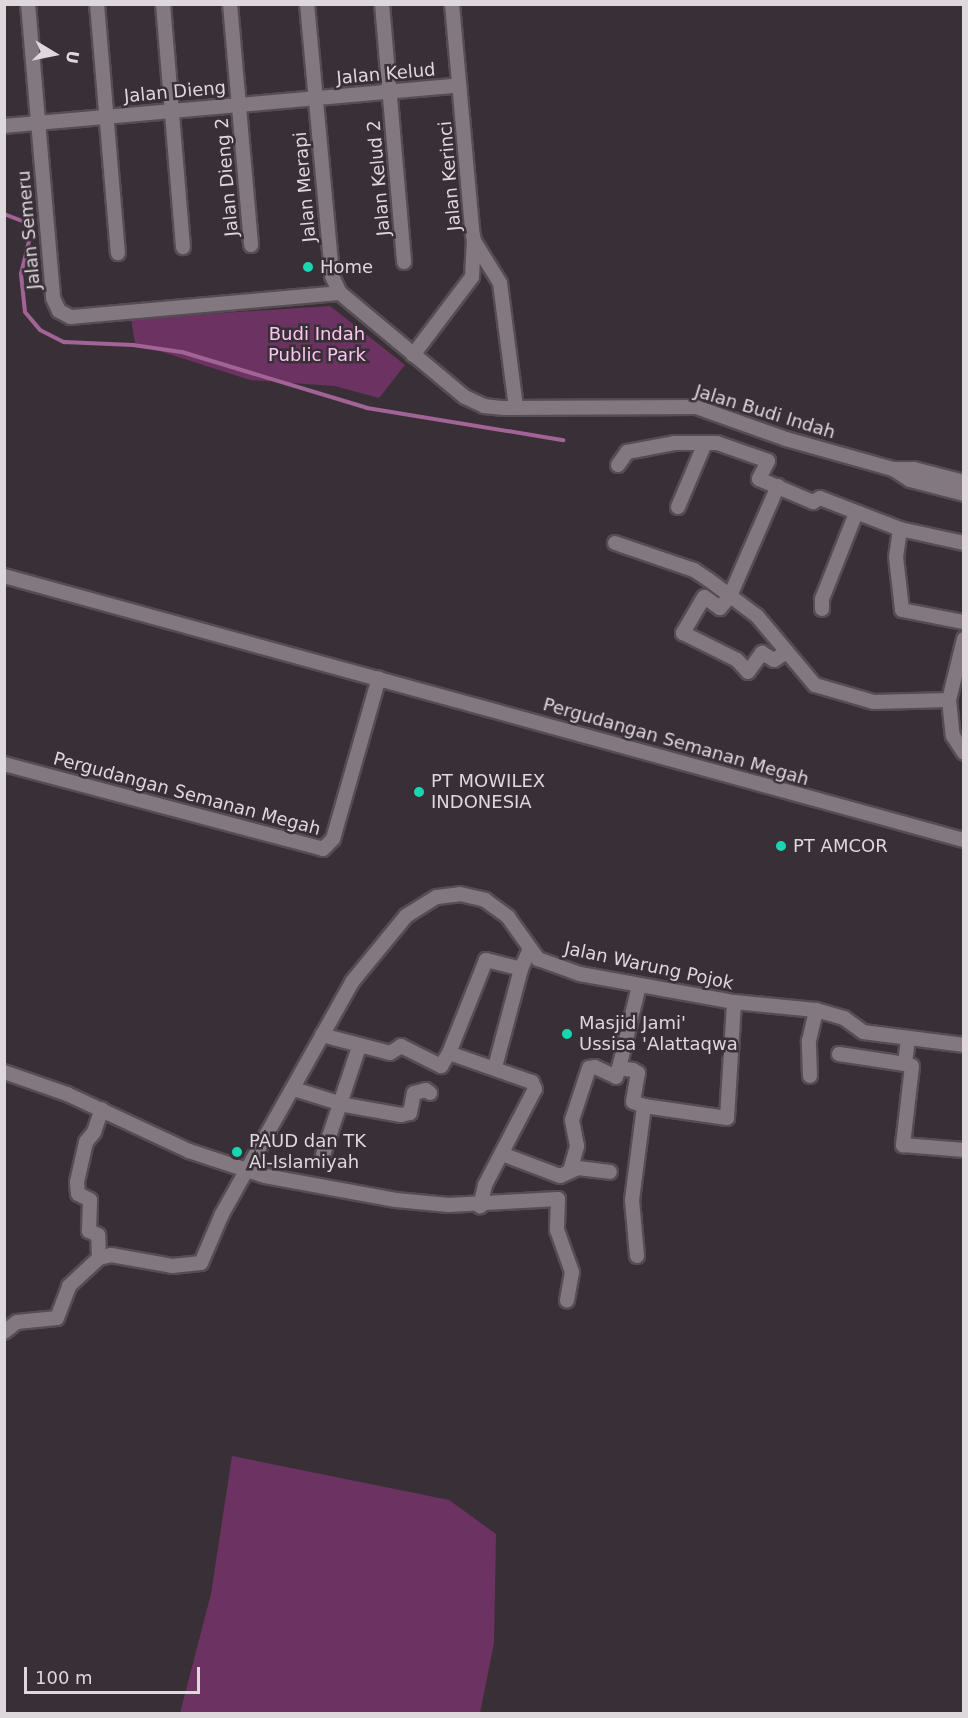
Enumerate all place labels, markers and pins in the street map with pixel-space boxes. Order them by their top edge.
place label: Home [320,256,373,278]
marker: Home [301,260,315,274]
place label: PT MOWILEX INDONESIA [431,771,545,814]
marker: PT MOWILEX INDONESIA [412,785,426,799]
place label: PT AMCOR [793,835,888,857]
marker: PT AMCOR [774,839,788,853]
place label: Masjid Jami' Ussisa 'Alattaqwa [579,1013,738,1056]
marker: Masjid Jami' Ussisa 'Alattaqwa [560,1027,574,1041]
place label: PAUD dan TK Al-Islamiyah [249,1131,366,1174]
marker: PAUD dan TK Al-Islamiyah [230,1145,244,1159]

